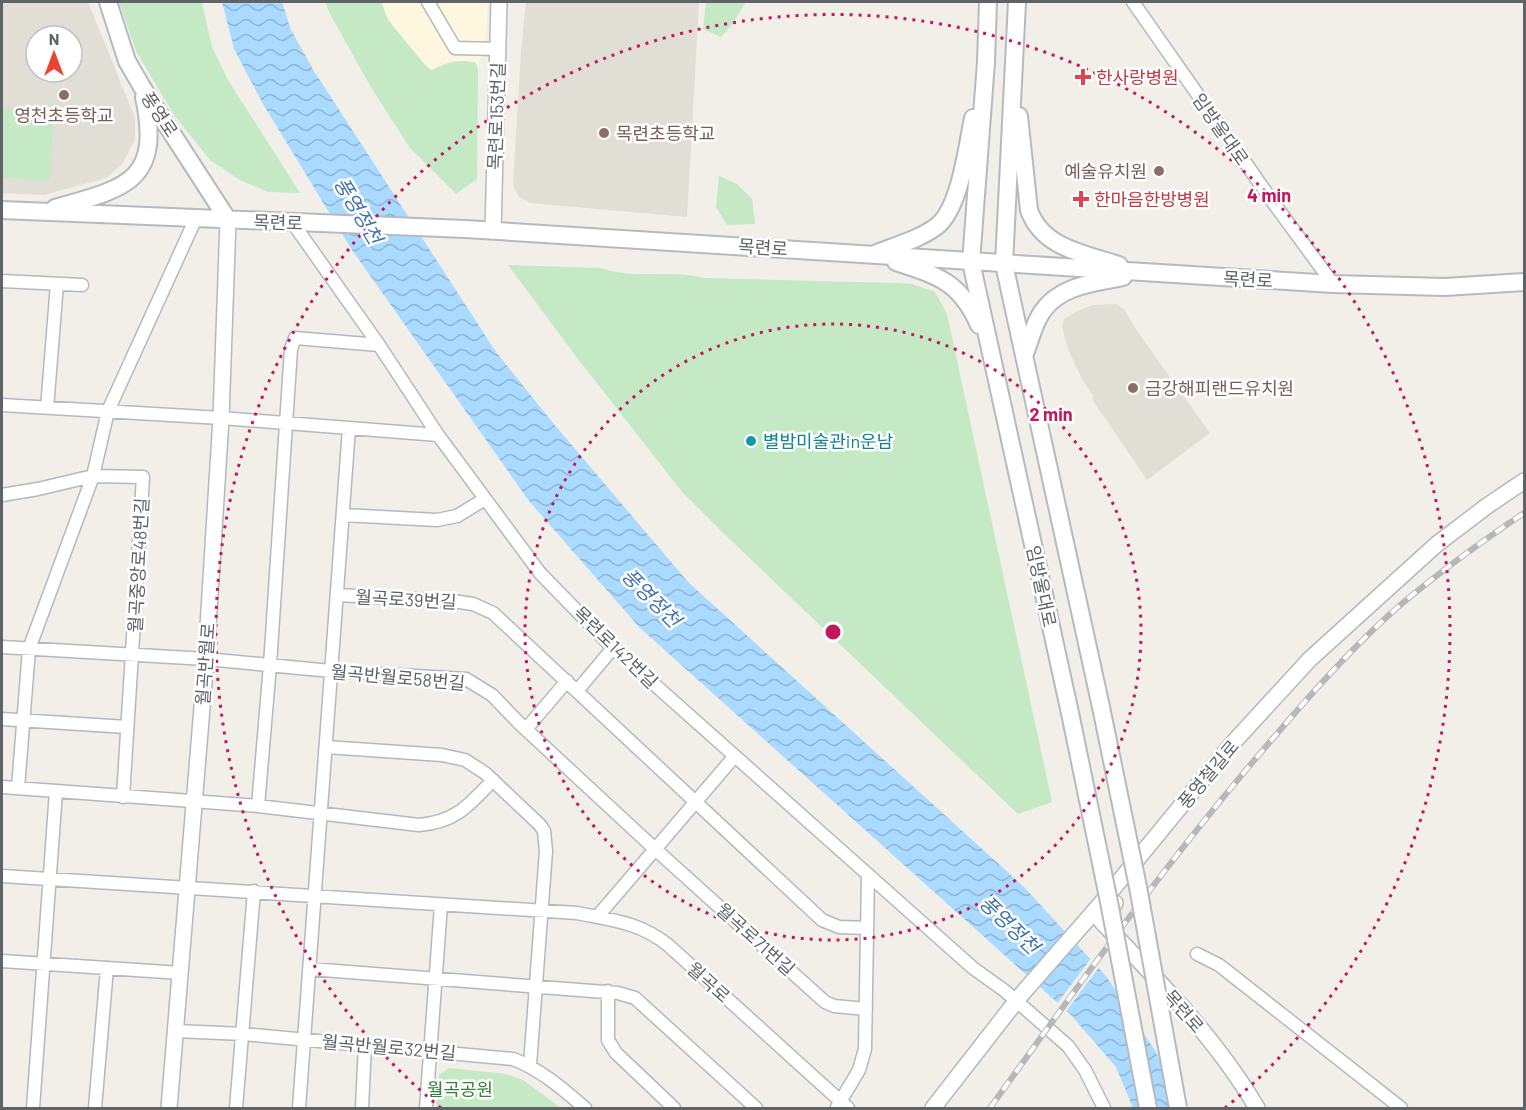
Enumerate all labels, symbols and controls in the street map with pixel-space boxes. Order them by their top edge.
north arrow [24,24,84,84]
text: N [49,29,59,48]
street label: 목련로153번길 [483,62,509,170]
place label: 한사랑병원 [1096,66,1179,88]
marker: 한사랑병원 [1074,68,1092,86]
street label: 풍영로 [137,87,183,141]
marker: 영천초등학교 [57,88,71,102]
street label: 임방울대로 [1188,89,1254,169]
place label: 영천초등학교 [14,104,114,126]
place label: 목련초등학교 [616,122,715,144]
marker: 목련초등학교 [597,126,611,140]
place label: 예술유치원 [1064,160,1147,182]
marker: 예술유치원 [1152,164,1166,178]
water label: 풍영정천 [330,172,390,250]
text: 4 min [1247,184,1291,206]
place label: 한마음한방병원 [1094,188,1210,210]
marker: 한마음한방병원 [1072,190,1090,208]
street label: 목련로 [253,210,303,234]
street label: 목련로 [737,234,789,260]
street label: 목련로 [1223,267,1273,291]
place label: 금강해피랜드유치원 [1145,377,1294,399]
marker: 금강해피랜드유치원 [1126,381,1140,395]
text: 2 min [1029,403,1073,425]
place label: 별밤미술관in운남 [763,430,893,452]
marker: 별밤미술관in운남 [744,434,758,448]
street label: 월곡중앙로48번길 [123,497,153,633]
street label: 임방울대로 [1023,543,1061,629]
water label: 풍영정천 [617,562,688,633]
street label: 월곡로39번길 [355,585,457,613]
street label: 목련로142번길 [569,601,663,693]
street label: 월곡반월로 [191,622,219,706]
centre of rings [823,622,843,642]
street label: 월곡반월로58번길 [330,660,466,694]
street label: 풍영철길로 [1173,735,1243,813]
water label: 풍영정천 [975,890,1047,960]
street label: 월곡로71번길 [712,898,800,980]
street label: 월곡로 [683,957,735,1007]
street label: 목련로 [1159,985,1209,1037]
street label: 월곡반월로32번길 [321,1030,457,1064]
park label: 월곡공원 [427,1078,493,1100]

